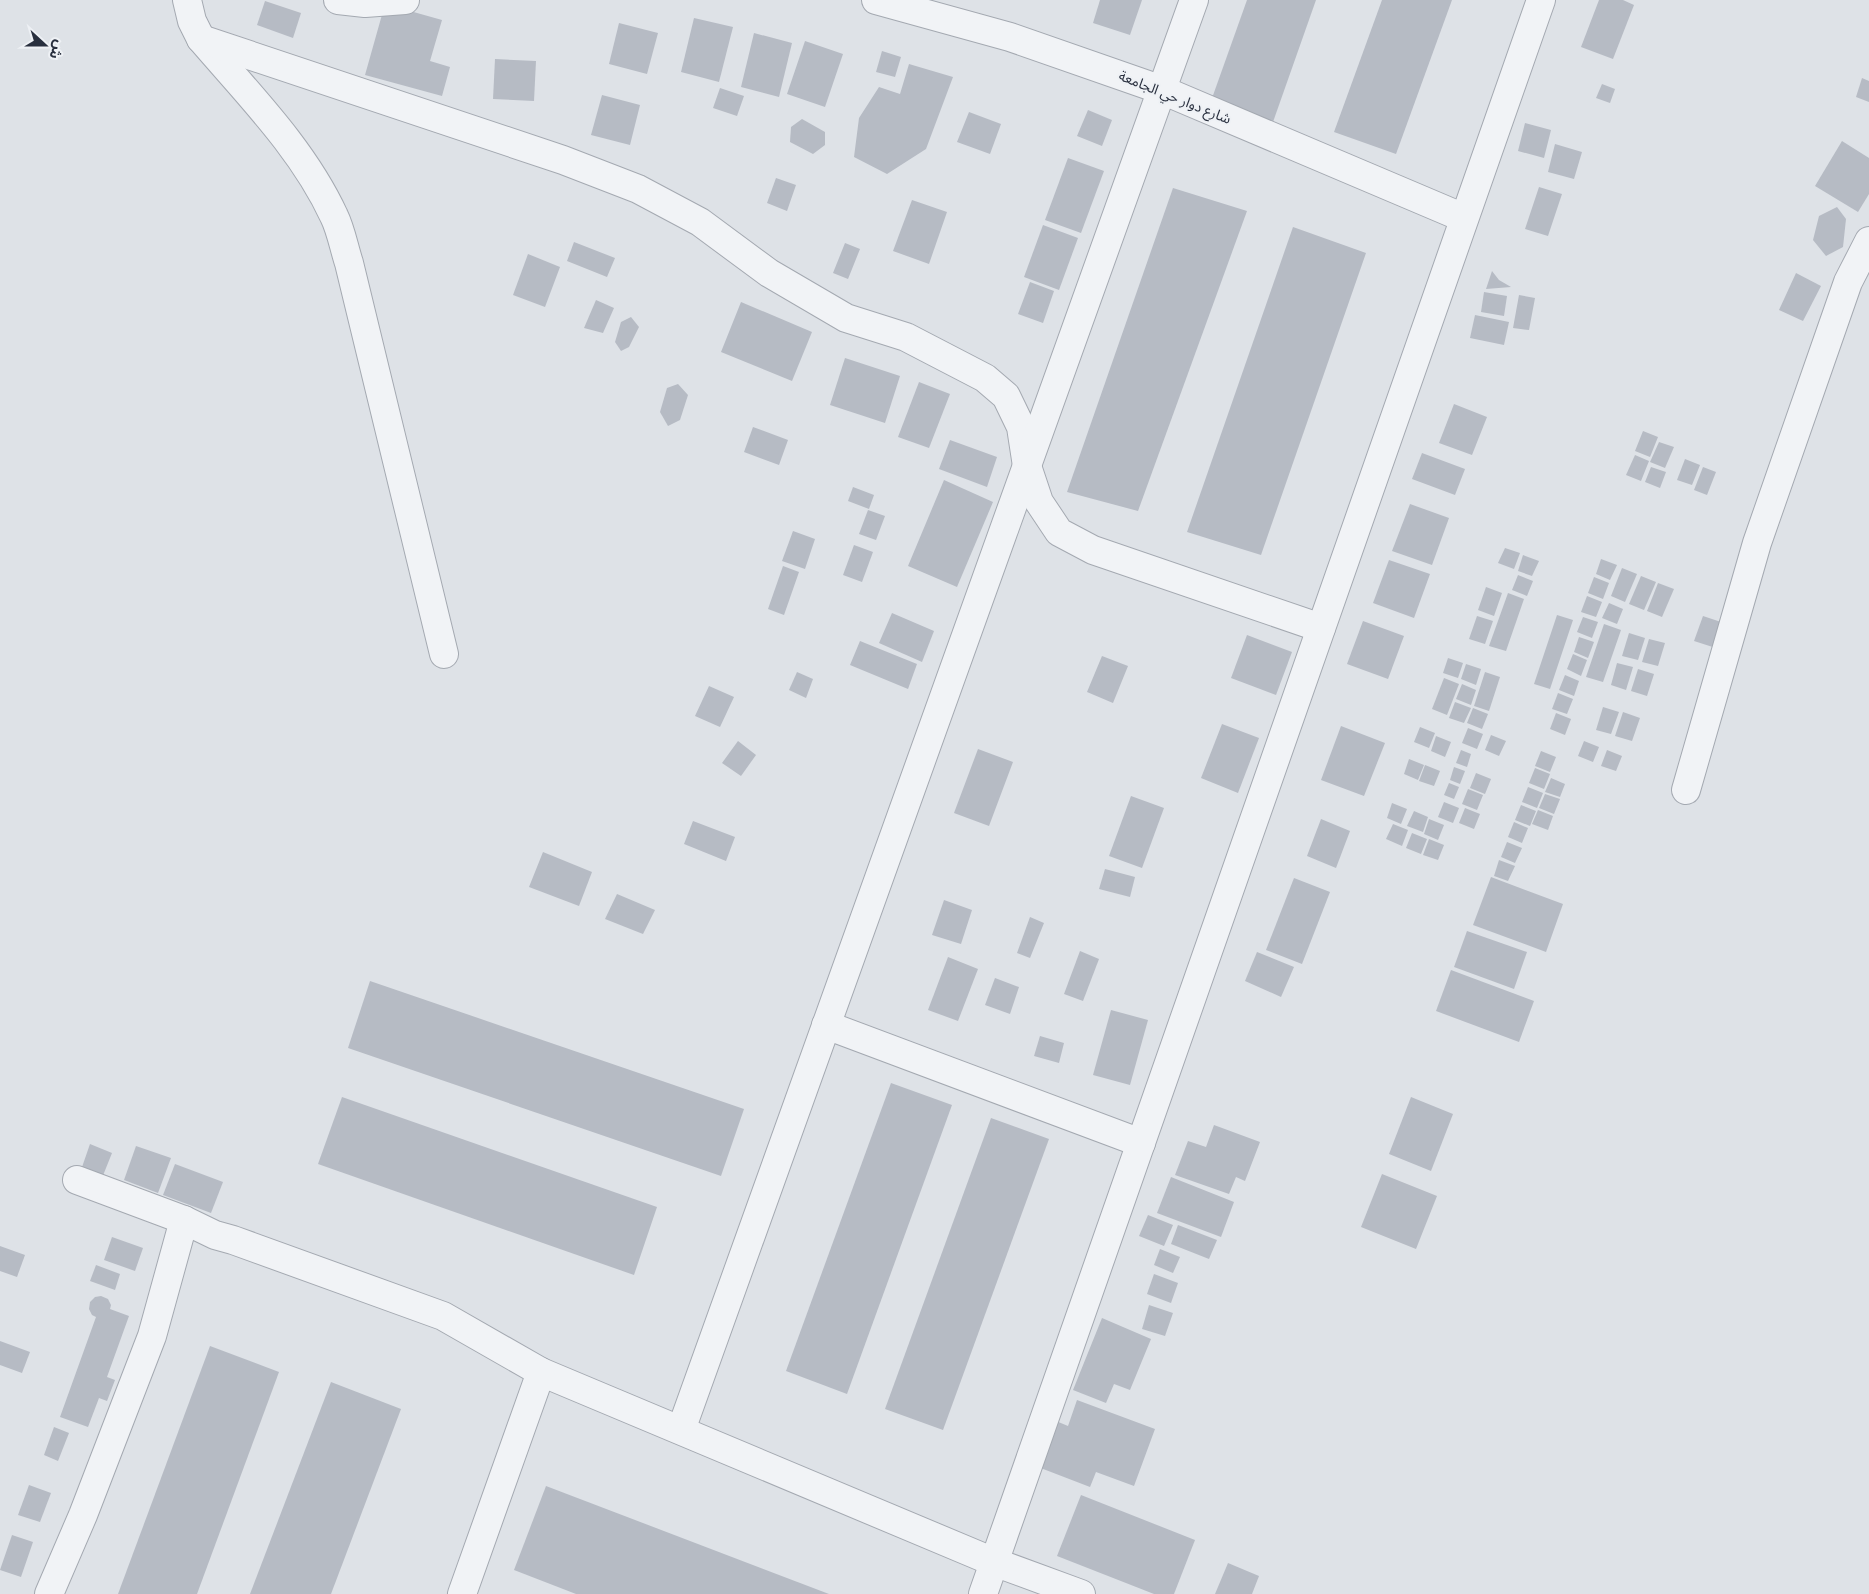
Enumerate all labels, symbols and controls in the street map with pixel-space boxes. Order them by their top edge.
north arrow [20,20,70,70]
text: ش [45,37,70,62]
street label: شارع دوار حي الجامعة [1115,65,1234,130]

